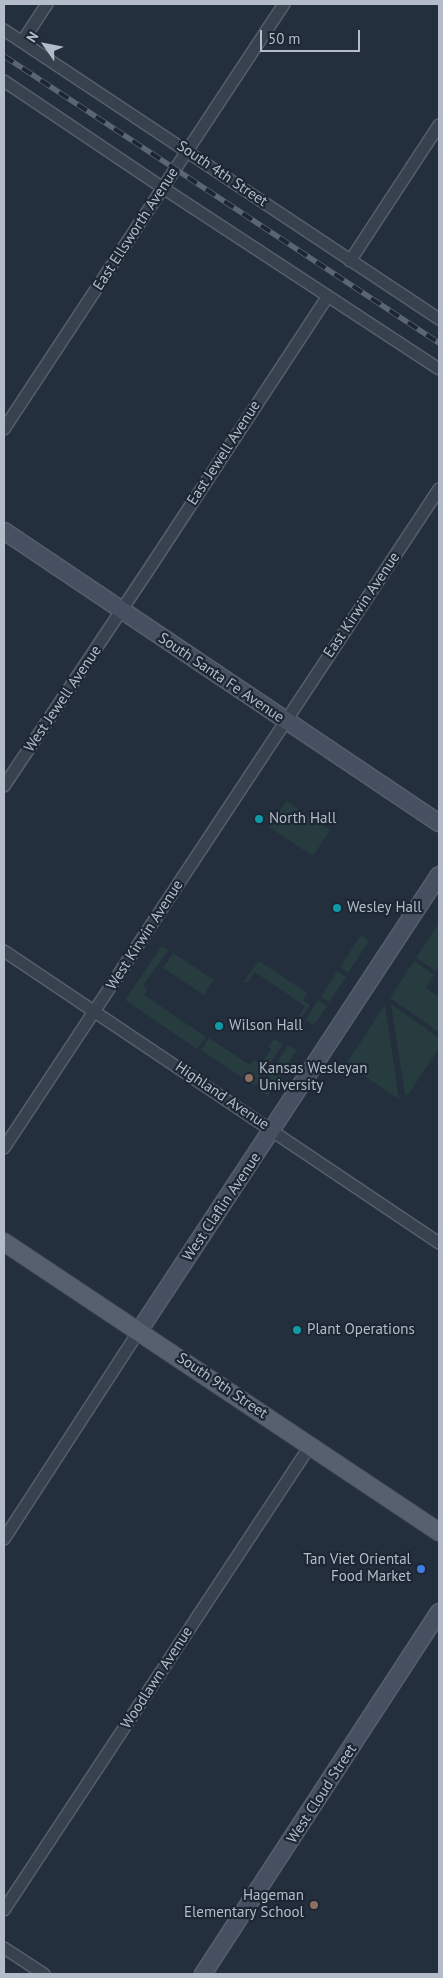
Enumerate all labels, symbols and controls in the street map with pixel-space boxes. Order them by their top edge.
north arrow [20,20,70,70]
scale bar [263,20,363,52]
text: N [22,28,42,46]
text: 50 m [268,29,301,48]
street label: South 4th Street [173,137,271,211]
street label: East Ellsworth Avenue [90,164,182,294]
street label: East Jewell Avenue [184,397,264,509]
street label: East Kirwin Avenue [320,549,404,661]
street label: South Santa Fe Avenue [155,629,287,727]
street label: West Jewell Avenue [21,642,105,756]
place label: North Hall [269,810,336,828]
marker: North Hall [253,813,265,825]
street label: West Kirwin Avenue [103,877,187,993]
place label: Wesley Hall [347,899,422,917]
marker: Wesley Hall [331,902,343,914]
place label: Wilson Hall [229,1017,303,1035]
marker: Wilson Hall [213,1020,225,1032]
street label: Highland Avenue [172,1058,272,1134]
place label: Kansas Wesleyan University [259,1060,367,1095]
marker: Kansas Wesleyan University [243,1072,255,1084]
street label: West Claflin Avenue [179,1149,265,1265]
place label: Plant Operations [307,1321,415,1339]
marker: Plant Operations [291,1324,303,1336]
street label: South 9th Street [173,1349,271,1423]
place label: Tan Viet Oriental Food Market [303,1551,411,1586]
marker: Tan Viet Oriental Food Market [415,1563,427,1575]
street label: Woodlawn Avenue [117,1624,197,1732]
street label: West Cloud Street [283,1741,361,1847]
place label: Hageman Elementary School [184,1887,304,1922]
marker: Hageman Elementary School [308,1899,320,1911]

